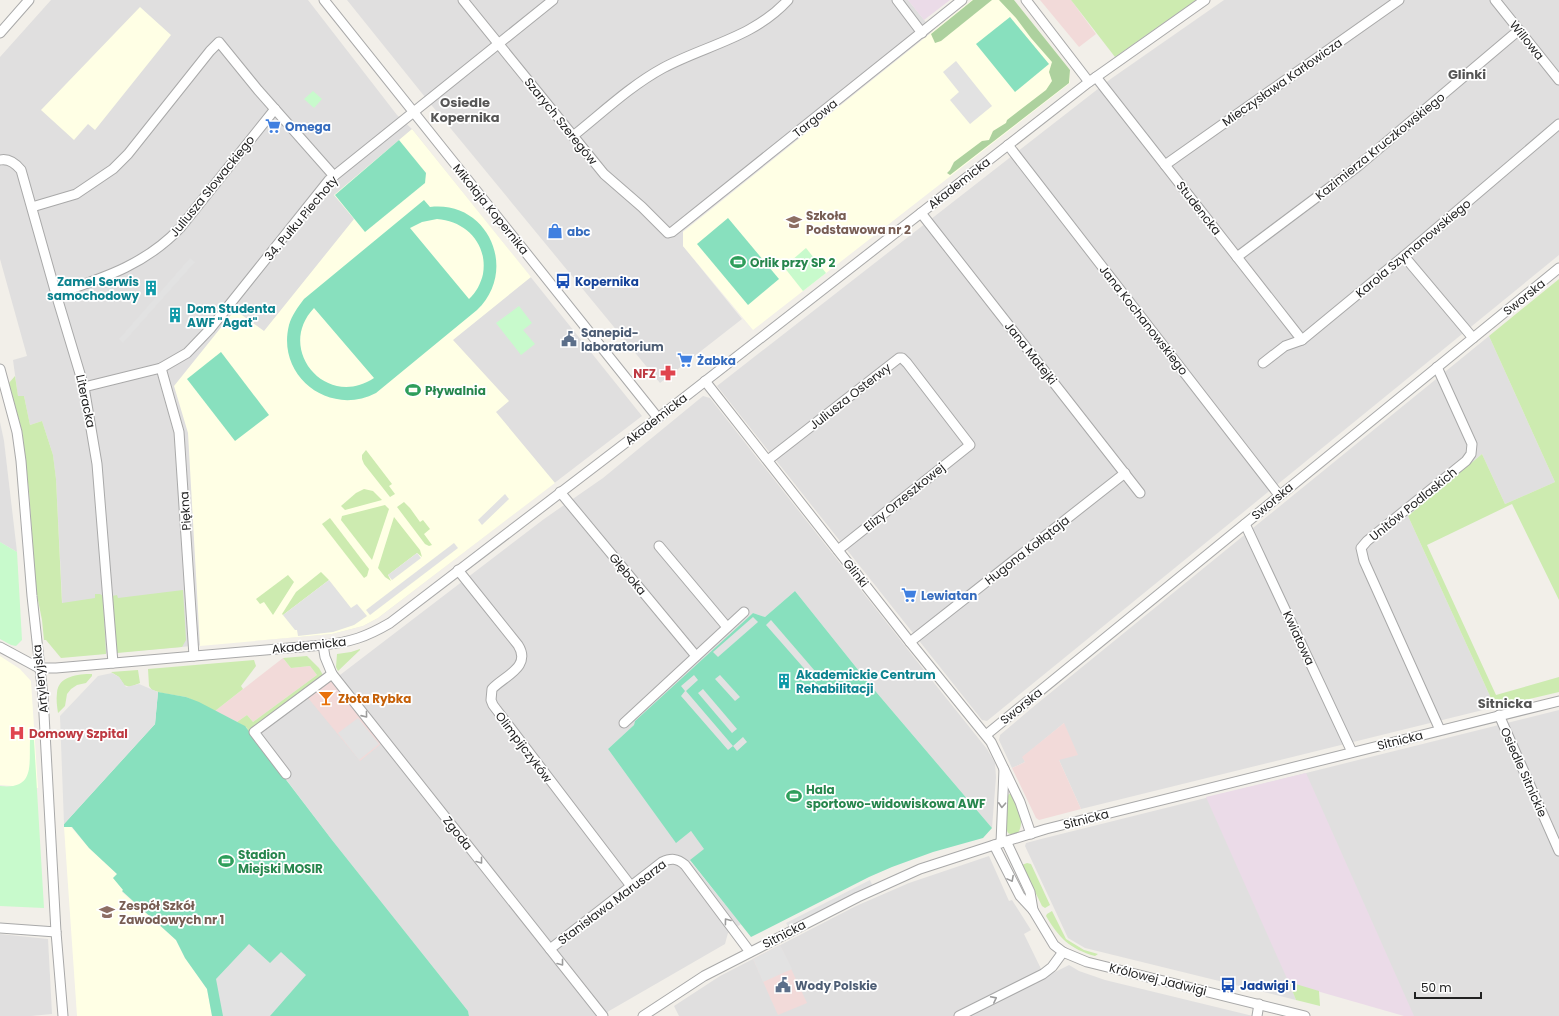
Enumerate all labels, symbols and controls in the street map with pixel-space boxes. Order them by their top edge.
street label: Willowa [1506,17,1548,63]
street label: Mieczysława Karłowicza [1219,34,1345,130]
district label: Glinki [1448,65,1486,84]
street label: Szarych Szeregów [521,74,602,168]
street label: Kazimierza Kruczkowskiego [1312,88,1449,204]
district label: Osiedle Kopernika [430,93,500,127]
street label: Targowa [789,95,841,141]
supermarket icon: Omega [264,117,282,135]
place label: Omega [285,118,331,135]
street label: Juliusza Słowackiego [166,131,258,240]
street label: Akademicka [924,153,994,213]
street label: Mikołaja Kopernika [449,160,533,258]
street label: 34. Pułku Piechoty [260,172,342,264]
street label: Studencka [1173,178,1225,238]
street label: Karola Szymanowskiego [1352,195,1474,301]
place label: Szkoła Podstawowa nr 2 [806,207,911,238]
school or university icon: Szkoła Podstawowa nr 2 [785,213,803,231]
shop icon: abc [546,222,564,240]
place label: abc [567,223,591,240]
sports icon: Orlik przy SP 2 [729,253,747,271]
place label: Orlik przy SP 2 [750,254,835,271]
street label: Jana Kochanowskiego [1096,261,1193,379]
bus stop icon: Kopernika [554,272,572,290]
place label: Zamel Serwis samochodowy [47,273,139,304]
place label: Kopernika [575,273,639,290]
street label: Sworska [1499,275,1549,319]
building icon: Zamel Serwis samochodowy [142,279,160,297]
place label: Dom Studenta AWF "Agat" [187,300,276,331]
building icon: Dom Studenta AWF "Agat" [166,306,184,324]
street label: Jana Matejki [1001,318,1061,388]
place label: Sanepid- laboratorium [581,324,664,355]
public building icon: Sanepid- laboratorium [560,330,578,348]
supermarket icon: Żabka [676,351,694,369]
place label: Żabka [697,352,736,369]
street label: Juliusza Osterwy [806,359,895,433]
pharmacy icon: NFZ [659,364,677,382]
place label: NFZ [633,365,656,382]
street label: Literacka [72,373,100,429]
sports icon: Pływalnia [404,381,422,399]
place label: Pływalnia [425,382,486,399]
street label: Akademicka [621,389,691,449]
street label: Elizy Orzeszkowej [860,459,948,535]
street label: Unitów Podlaskich [1366,463,1460,545]
street label: Sworska [1248,479,1296,523]
street label: Piękna [175,491,195,531]
street label: Hugona Kołłątaja [981,511,1073,589]
street label: Głęboka [605,549,651,599]
street label: Glinki [839,555,873,591]
supermarket icon: Lewiatan [900,586,918,604]
place label: Lewiatan [921,587,977,604]
street label: Kwiatowa [1279,608,1319,668]
street label: Akademicka [271,633,347,657]
street label: Artyleryjska [28,644,52,714]
place label: Akademickie Centrum Rehabilitacji [796,666,936,697]
building icon: Akademickie Centrum Rehabilitacji [775,672,793,690]
street label: Sworska [996,684,1046,728]
bar icon: Złota Rybka [317,689,335,707]
place label: Złota Rybka [338,690,411,707]
district label: Sitnicka [1478,694,1532,713]
street label: Olimpijczyków [492,708,556,786]
one-way arrow [360,711,367,718]
hospital icon: Domowy Szpital [8,724,26,742]
street label: Osiedle Sitnickie [1497,724,1551,820]
place label: Domowy Szpital [29,725,128,742]
street label: Sitnicka [1375,726,1425,754]
place label: Hala sportowo-widowiskowa AWF [806,781,986,812]
sports icon: Hala sportowo-widowiskowa AWF [785,787,803,805]
one-way arrow [998,802,1007,808]
street label: Sitnicka [1061,805,1111,833]
street label: Zgoda [439,813,477,853]
place label: Stadion Miejski MOSIR [238,846,323,877]
sports icon: Stadion Miejski MOSIR [217,852,235,870]
one-way arrow [476,856,483,863]
street label: Stanisława Marusarza [554,856,670,948]
one-way arrow [1007,875,1014,882]
place label: Zespół Szkół Zawodowych nr 1 [119,897,224,928]
school or university icon: Zespół Szkół Zawodowych nr 1 [98,903,116,921]
street label: Sitnicka [759,916,809,952]
one-way arrow [724,918,731,925]
one-way arrow [556,958,563,965]
street label: Królowej Jadwigi [1107,959,1209,999]
scale bar [1415,974,1481,1000]
public building icon: Wody Polskie [774,976,792,994]
bus stop icon: Jadwigi 1 [1219,976,1237,994]
place label: Wody Polskie [795,977,878,994]
place label: Jadwigi 1 [1240,977,1296,994]
text: 50 m [1421,979,1452,996]
one-way arrow [989,996,997,1004]

